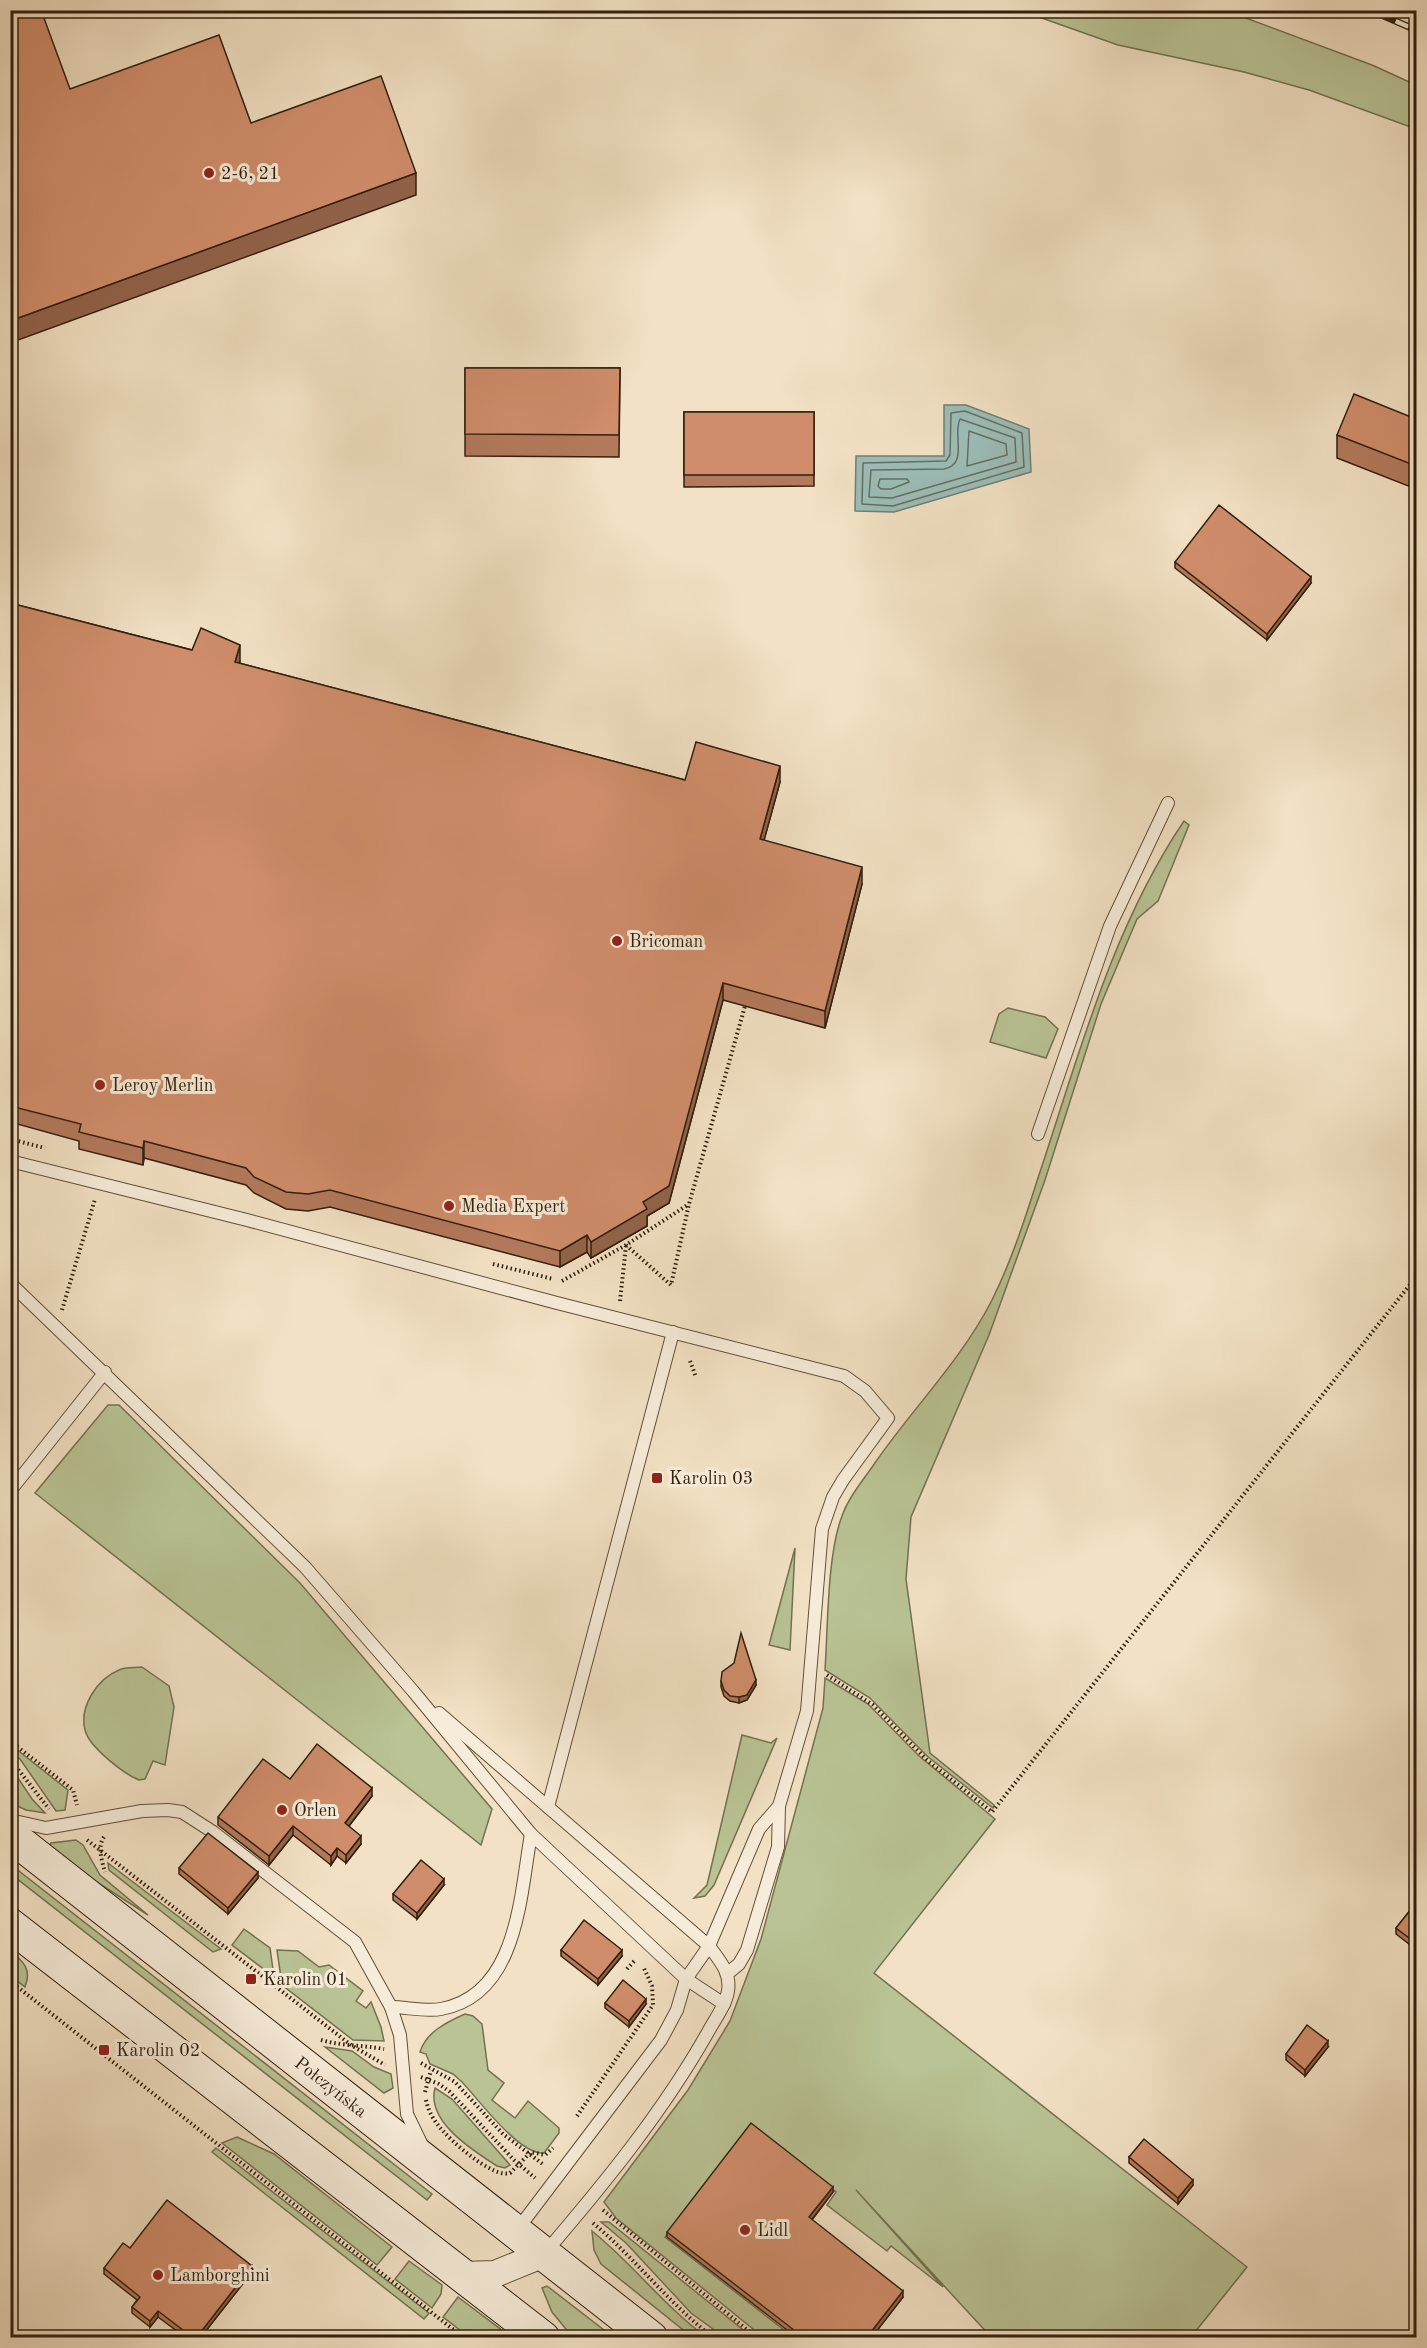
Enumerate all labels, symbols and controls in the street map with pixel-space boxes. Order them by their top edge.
place label: 2-6, 21 [221,165,280,183]
marker: 2-6, 21 [202,166,216,180]
place label: Bricoman [629,933,704,951]
marker: Bricoman [610,934,624,948]
place label: Leroy Merlin [112,1077,214,1095]
marker: Leroy Merlin [93,1078,107,1092]
place label: Media Expert [461,1198,566,1216]
marker: Media Expert [442,1199,456,1213]
place label: Karolin 03 [669,1470,753,1488]
marker: Karolin 03 [650,1471,664,1485]
place label: Orlen [294,1802,337,1820]
marker: Orlen [275,1803,289,1817]
place label: Karolin 01 [263,1971,347,1989]
marker: Karolin 01 [244,1972,258,1986]
place label: Karolin 02 [116,2042,200,2060]
marker: Karolin 02 [97,2043,111,2057]
street label: Połczyńska [291,2054,370,2121]
place label: Lidl [757,2222,788,2240]
marker: Lidl [738,2223,752,2237]
place label: Lamborghini [170,2267,270,2285]
marker: Lamborghini [151,2268,165,2282]

